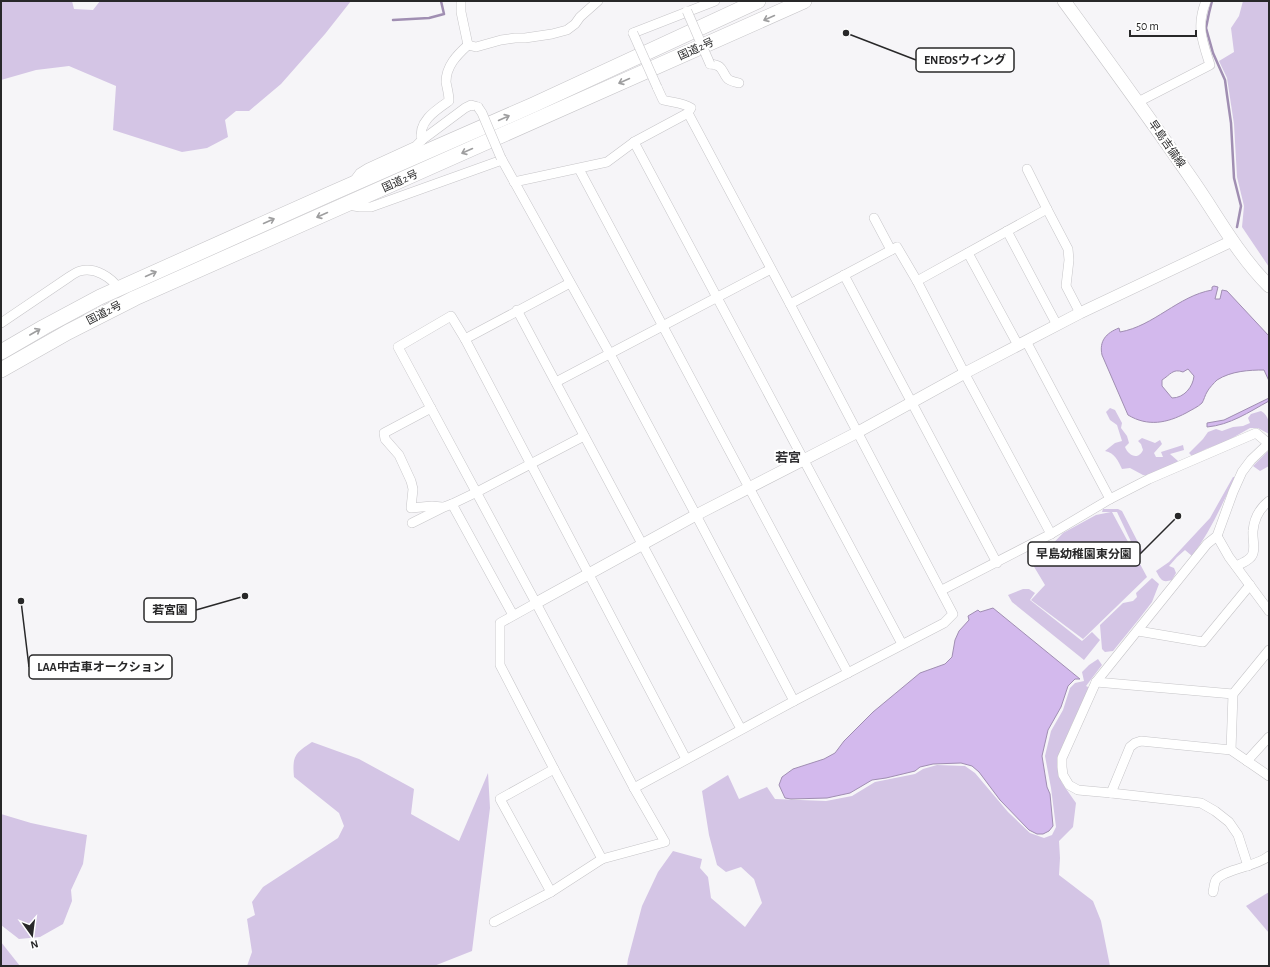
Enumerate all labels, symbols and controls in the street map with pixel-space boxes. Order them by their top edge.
scale bar [1130,12,1196,38]
one-way arrow [763,15,775,22]
text: 50 m [1136,20,1159,32]
street label: 国道2号 [676,35,716,62]
callout: ENEOSウイング [916,48,1014,72]
text: ENEOSウイング [924,53,1006,66]
one-way arrow [618,78,630,85]
one-way arrow [497,113,509,121]
street label: 早島吉備線 [1147,118,1188,170]
one-way arrow [461,148,473,155]
street label: 国道2号 [380,167,420,194]
one-way arrow [317,212,329,219]
one-way arrow [263,217,275,224]
one-way arrow [145,270,157,277]
street label: 国道2号 [84,299,123,327]
one-way arrow [29,328,41,336]
district label: 若宮 [775,451,801,465]
callout: 早島幼稚園東分園 [1028,542,1140,566]
text: 早島幼稚園東分園 [1036,547,1132,560]
callout: 若宮園 [144,598,196,622]
text: 若宮園 [152,604,188,616]
callout: LAA中古車オークション [29,655,172,679]
text: LAA中古車オークション [37,661,165,673]
north arrow [12,915,52,955]
text: N [29,938,39,950]

